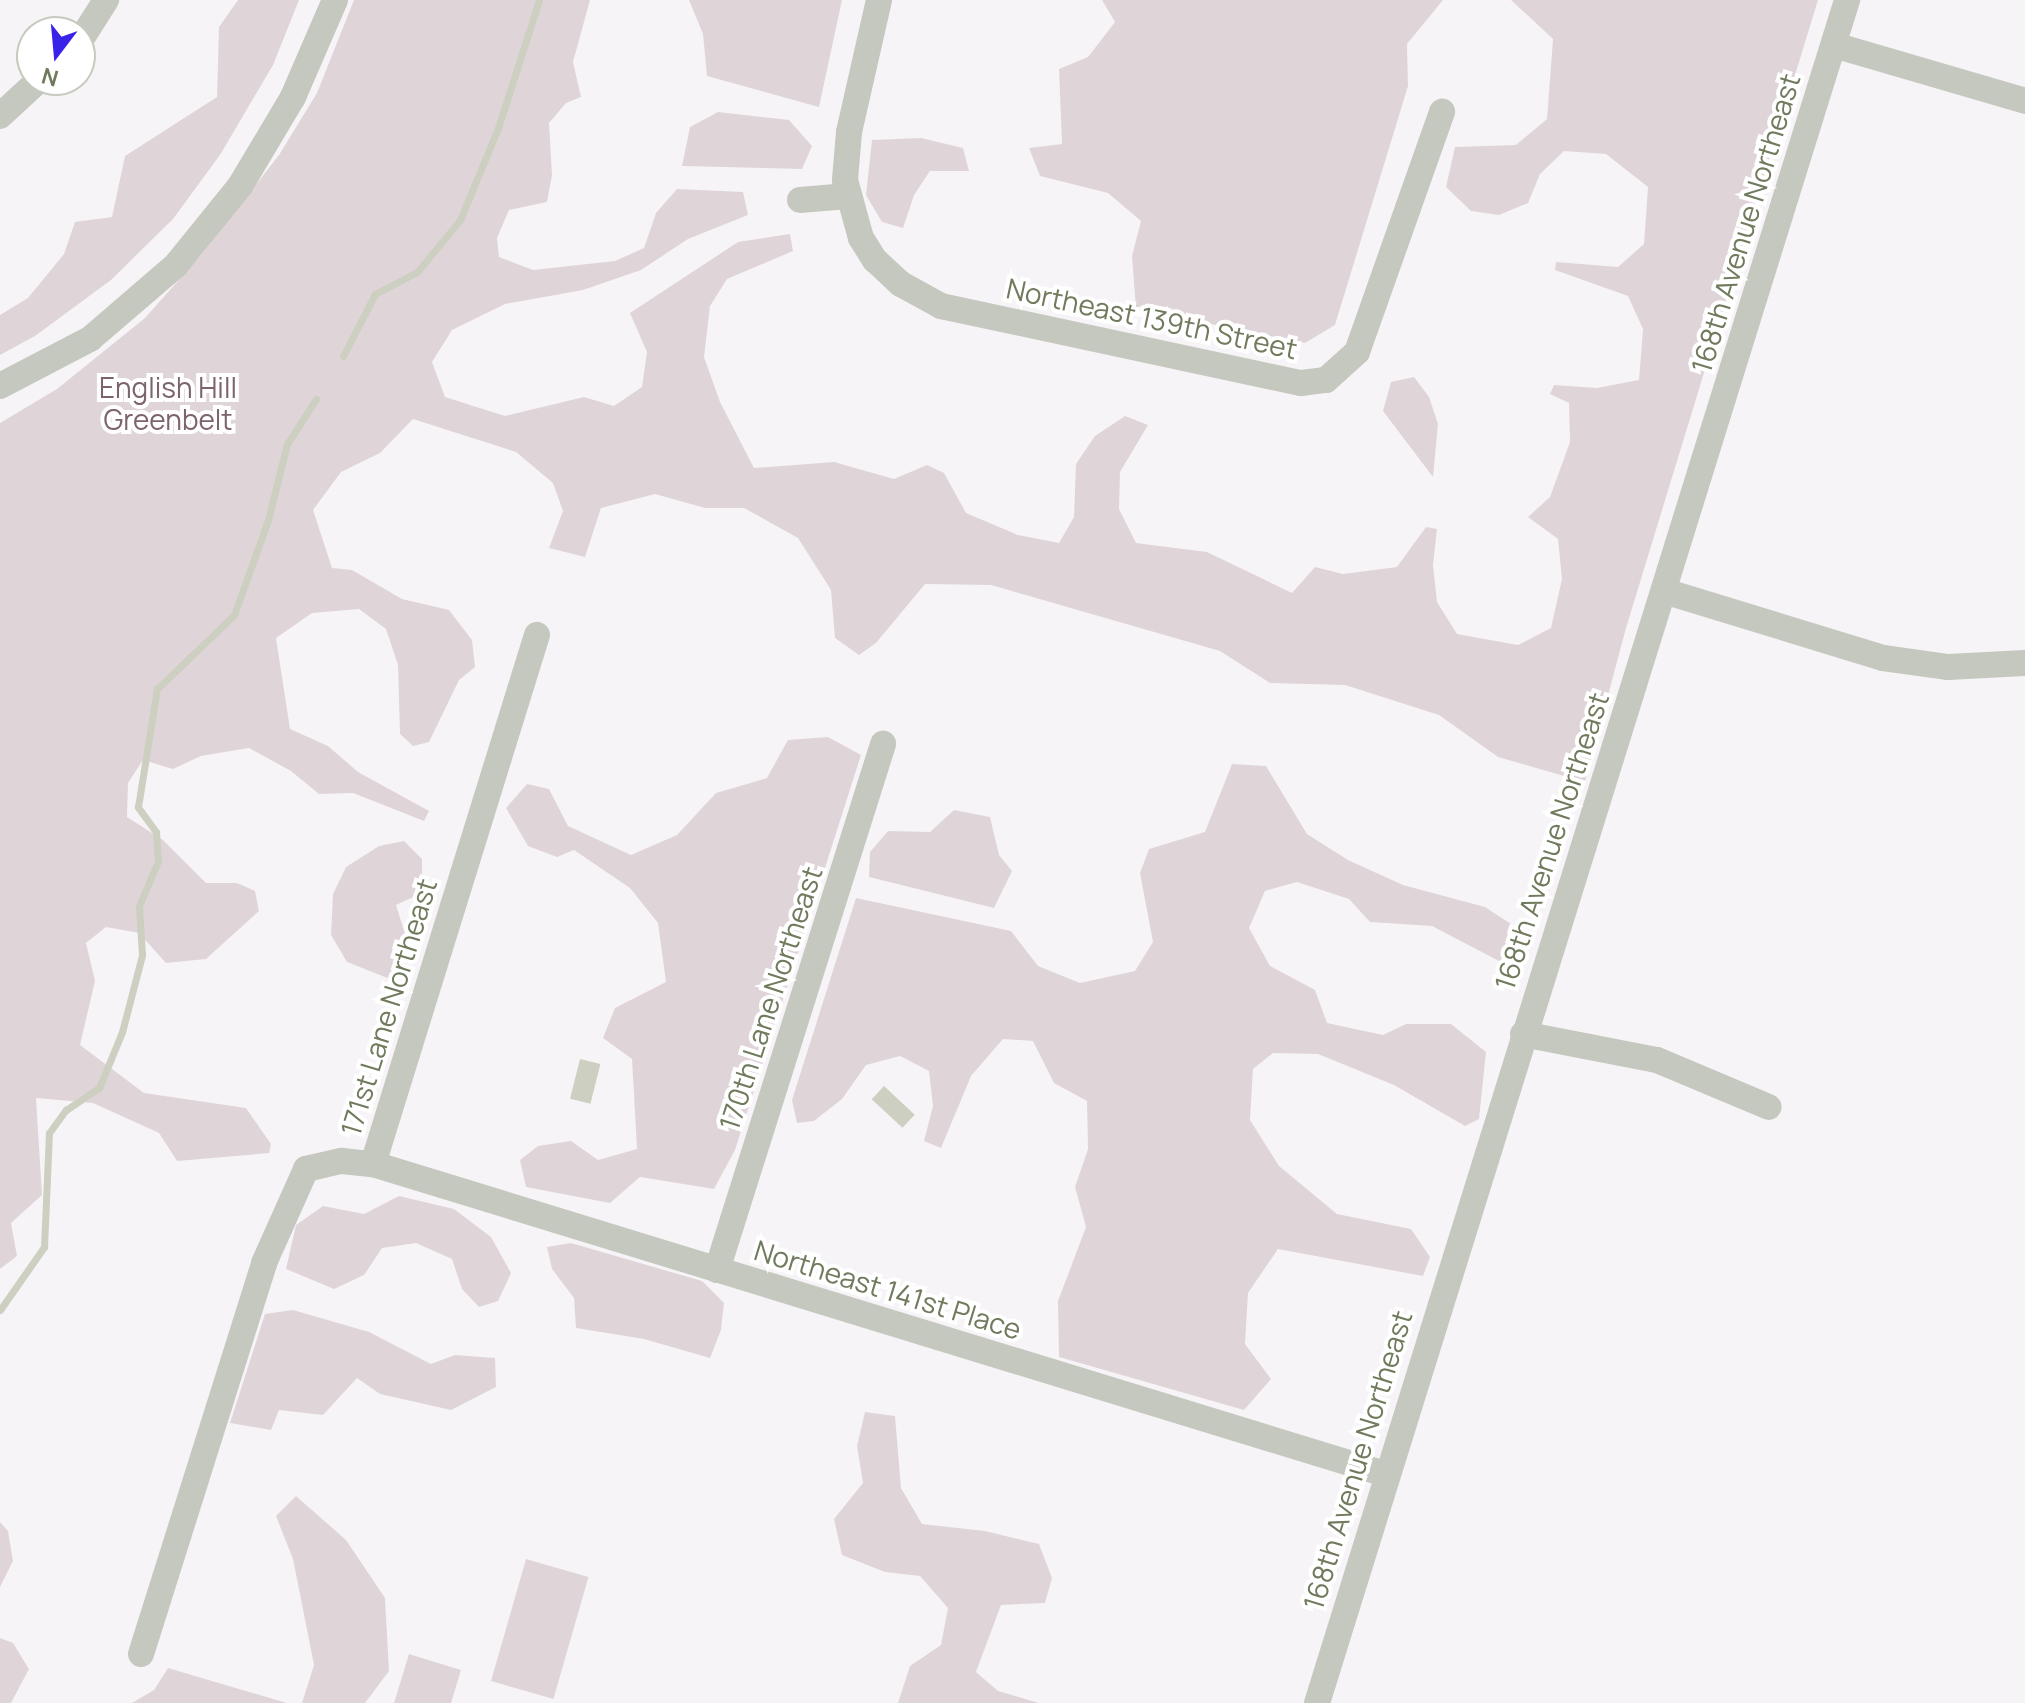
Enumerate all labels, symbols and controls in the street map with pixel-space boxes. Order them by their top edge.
north arrow [16,16,96,96]
text: N [38,61,62,94]
street label: 168th Avenue Northeast [1684,70,1806,376]
street label: Northeast 139th Street [1004,271,1300,365]
park label: English Hill Greenbelt [99,370,237,436]
street label: 168th Avenue Northeast [1487,688,1615,994]
street label: 170th Lane Northeast [712,862,828,1134]
street label: 171st Lane Northeast [333,874,443,1140]
street label: Northeast 141st Place [751,1232,1025,1346]
street label: 168th Avenue Northeast [1296,1307,1418,1613]

